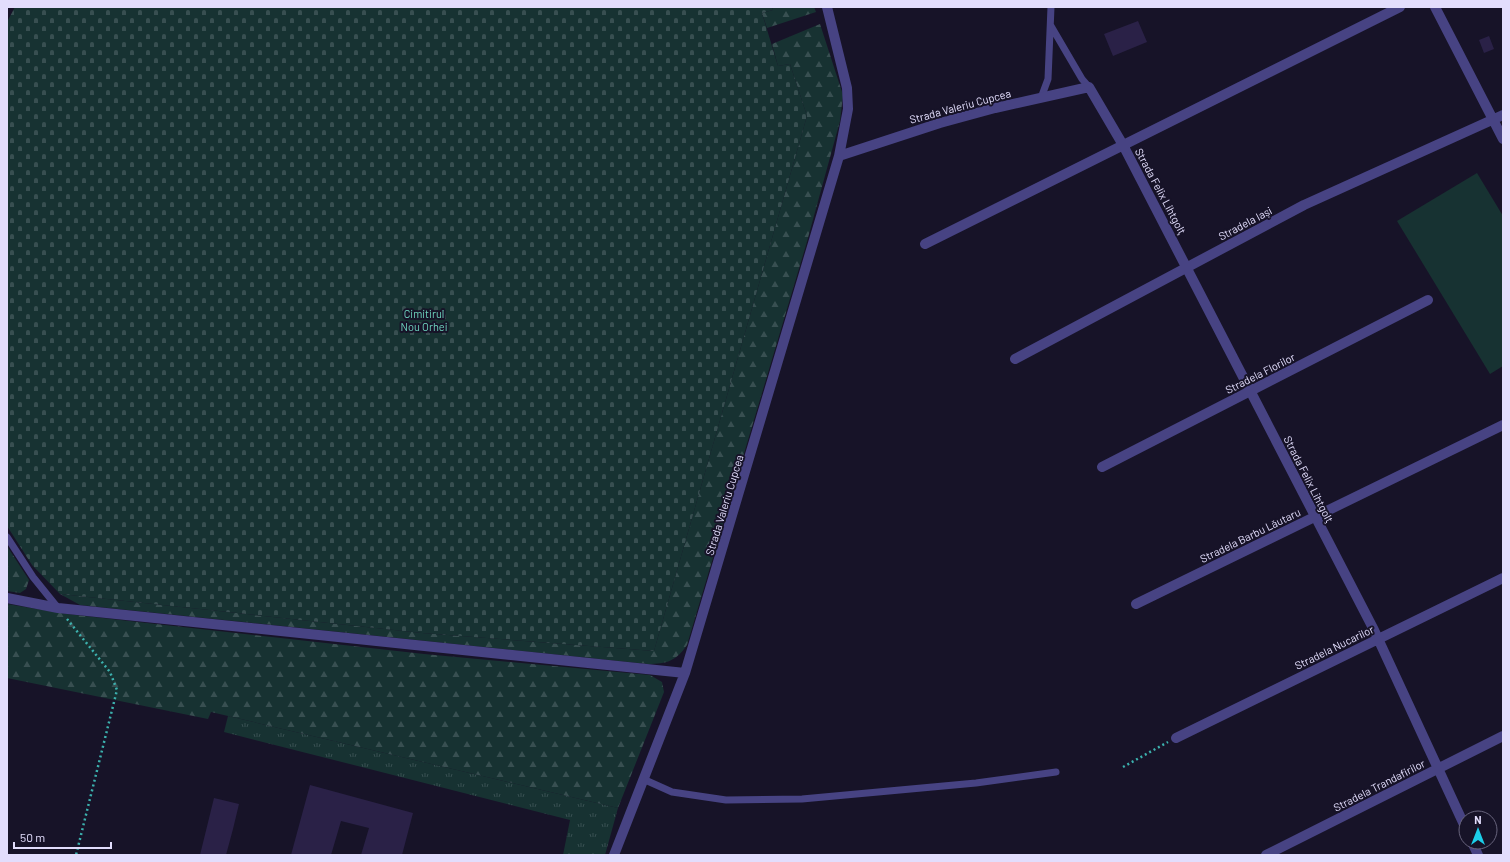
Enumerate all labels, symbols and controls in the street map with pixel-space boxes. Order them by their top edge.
street label: Strada Valeriu Cupcea [908,86,1012,126]
street label: Strada Felix Lihtgolţ [1133,146,1189,236]
street label: Stradela Iași [1216,203,1274,243]
park label: Cimitirul Nou Orhei [401,307,448,333]
street label: Stradela Florilor [1223,350,1297,396]
street label: Strada Felix Lihtgolţ [1281,433,1337,525]
street label: Strada Valeriu Cupcea [703,453,745,557]
street label: Stradela Barbu Lăutaru [1198,505,1302,565]
street label: Stradela Nucarilor [1292,622,1376,672]
street label: Stradela Trandafirilor [1331,756,1427,814]
north arrow [1458,810,1498,850]
text: N [1474,813,1482,826]
scale bar [14,824,111,850]
text: 50 m [20,830,45,844]

